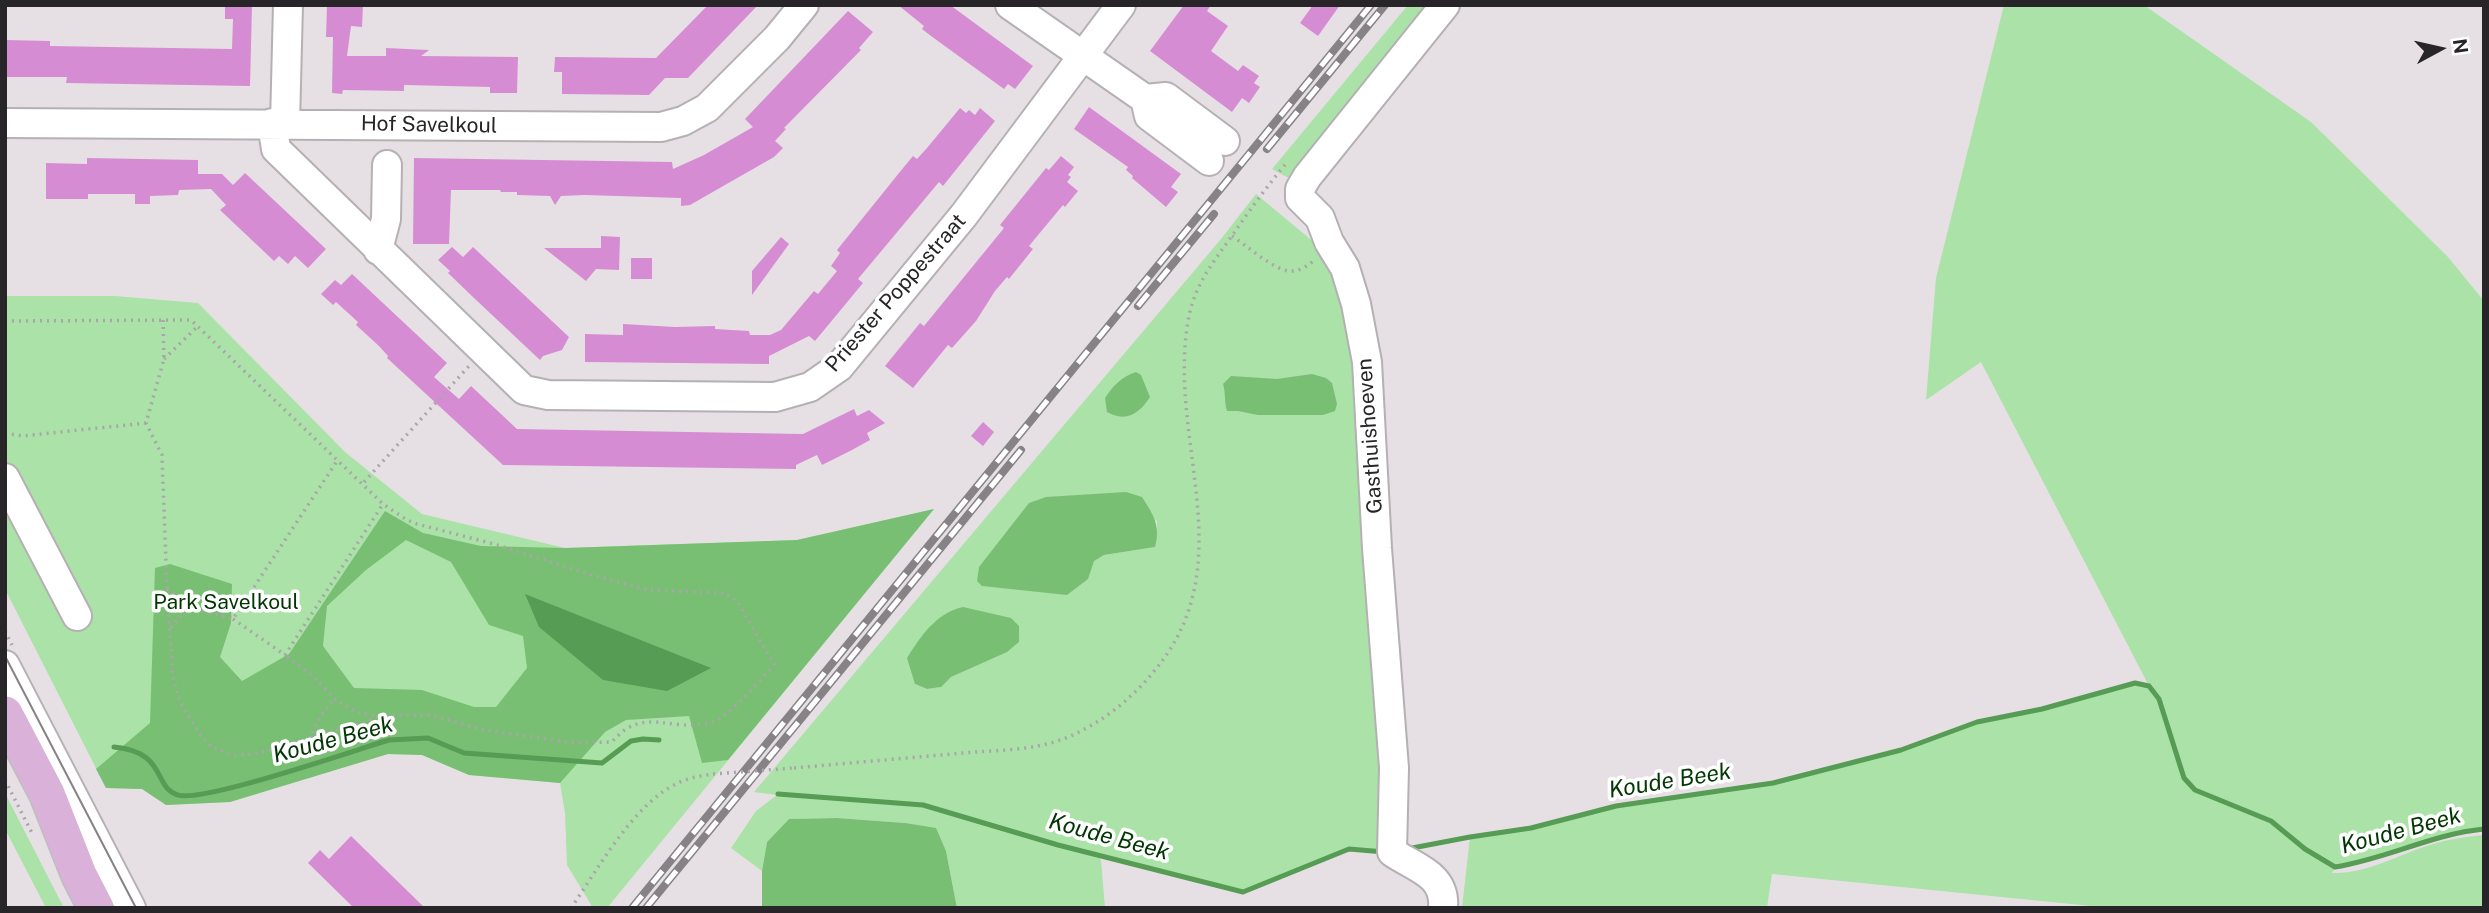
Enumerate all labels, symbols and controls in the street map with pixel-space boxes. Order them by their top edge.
north arrow [2405,14,2475,84]
text: N [2449,37,2473,55]
street label: Hof Savelkoul [361,111,497,139]
street label: Priester Poppestraat [820,209,972,377]
street label: Gasthuishoeven [1352,357,1388,515]
park label: Park Savelkoul [153,590,299,616]
water label: Koude Beek [270,711,396,769]
water label: Koude Beek [1607,758,1733,804]
water label: Koude Beek [2338,802,2464,860]
water label: Koude Beek [1046,808,1172,866]

